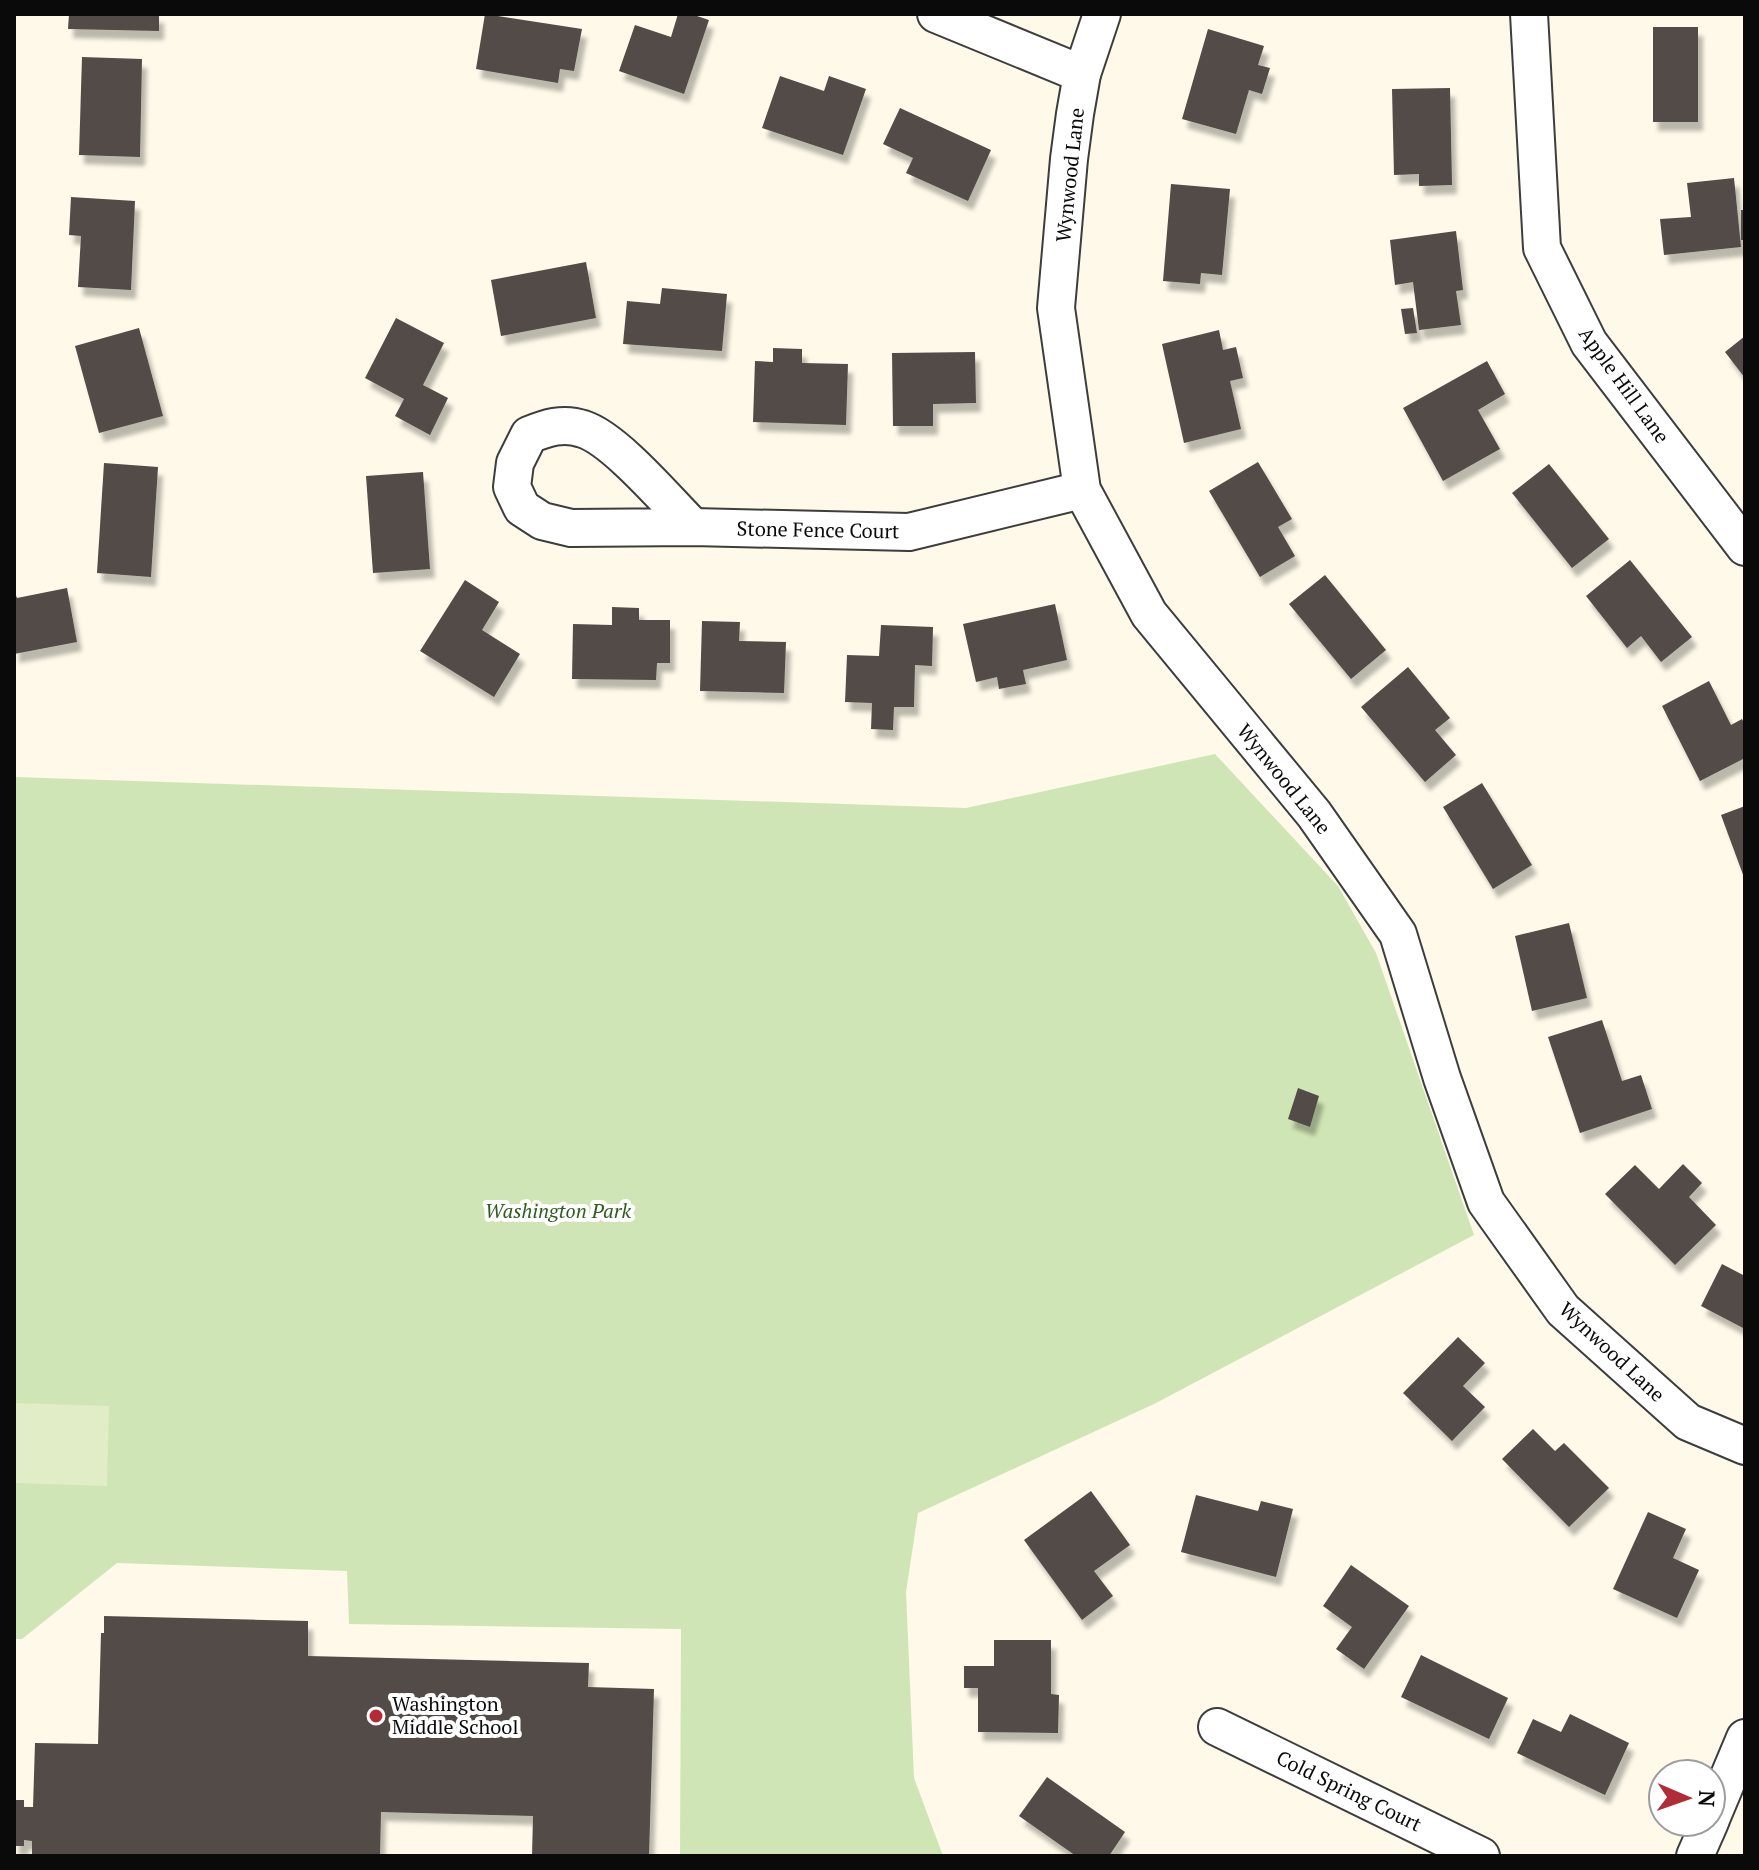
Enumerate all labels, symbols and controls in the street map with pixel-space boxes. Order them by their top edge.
street label: Wynwood Lane [1049,106,1090,243]
street label: Apple Hill Lane [1573,321,1676,448]
street label: Stone Fence Court [736,515,900,544]
street label: Wynwood Lane [1231,718,1337,840]
park label: Washington Park [485,1197,632,1224]
street label: Wynwood Lane [1554,1296,1671,1408]
place label: Washington Middle School [392,1690,518,1740]
marker: Washington Middle School [367,1707,385,1725]
street label: Cold Spring Court [1272,1744,1427,1838]
north arrow [1647,1758,1727,1838]
text: N [1693,1790,1722,1808]

